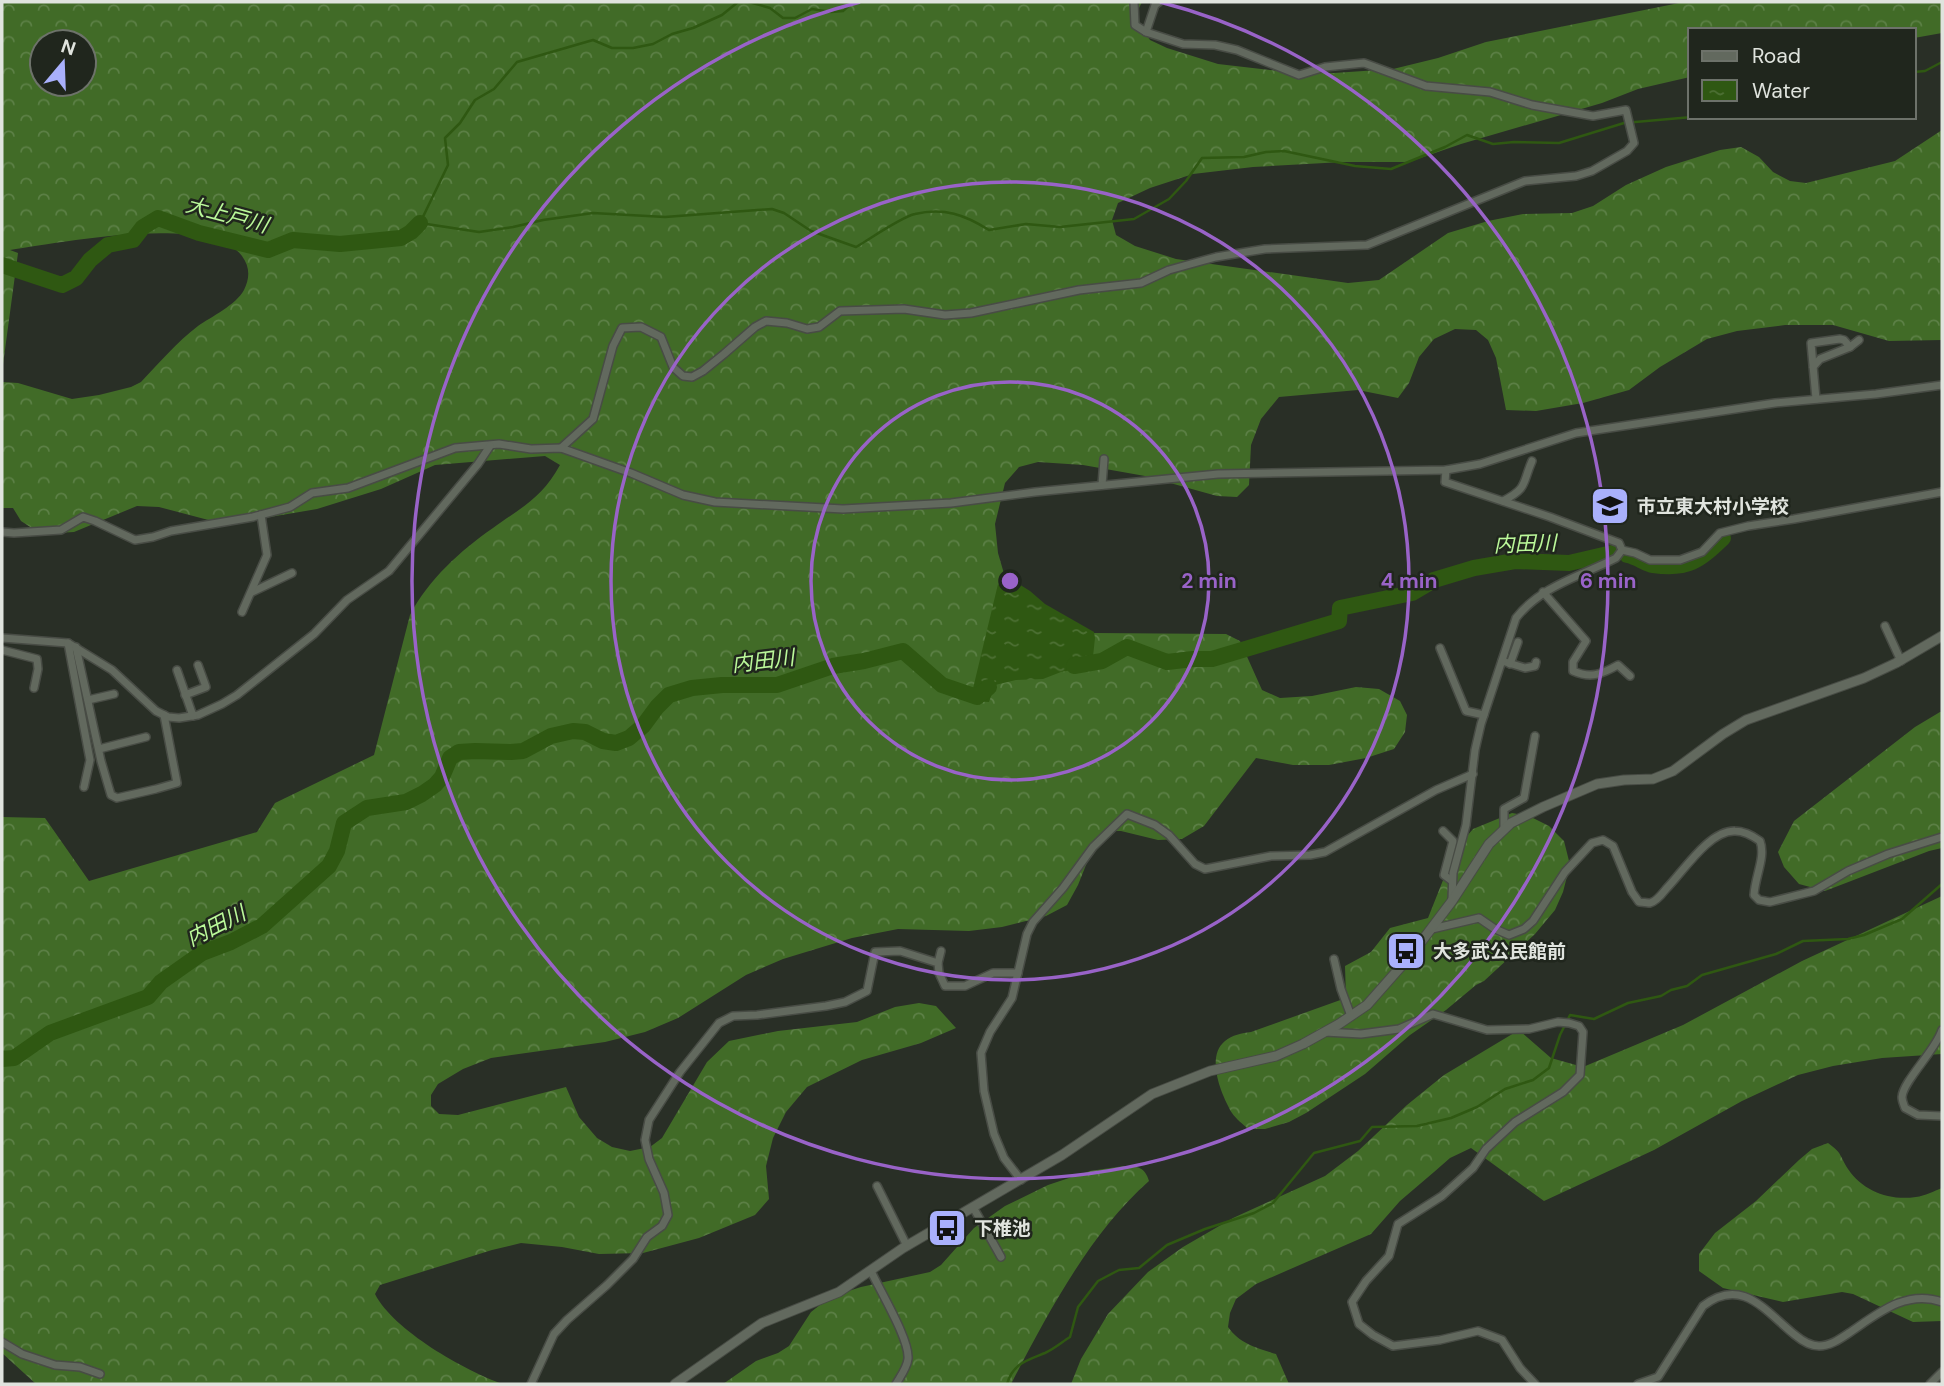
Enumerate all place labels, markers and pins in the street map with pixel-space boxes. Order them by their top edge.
school or university icon: 市立東大村小学校 [1589,485,1631,527]
place label: 市立東大村小学校 [1637,494,1789,519]
centre of rings [998,569,1022,593]
bus stop icon: 大多武公民館前 [1385,930,1427,972]
place label: 大多武公民館前 [1433,939,1566,964]
bus stop icon: 下椎池 [926,1207,968,1249]
place label: 下椎池 [974,1216,1031,1241]

